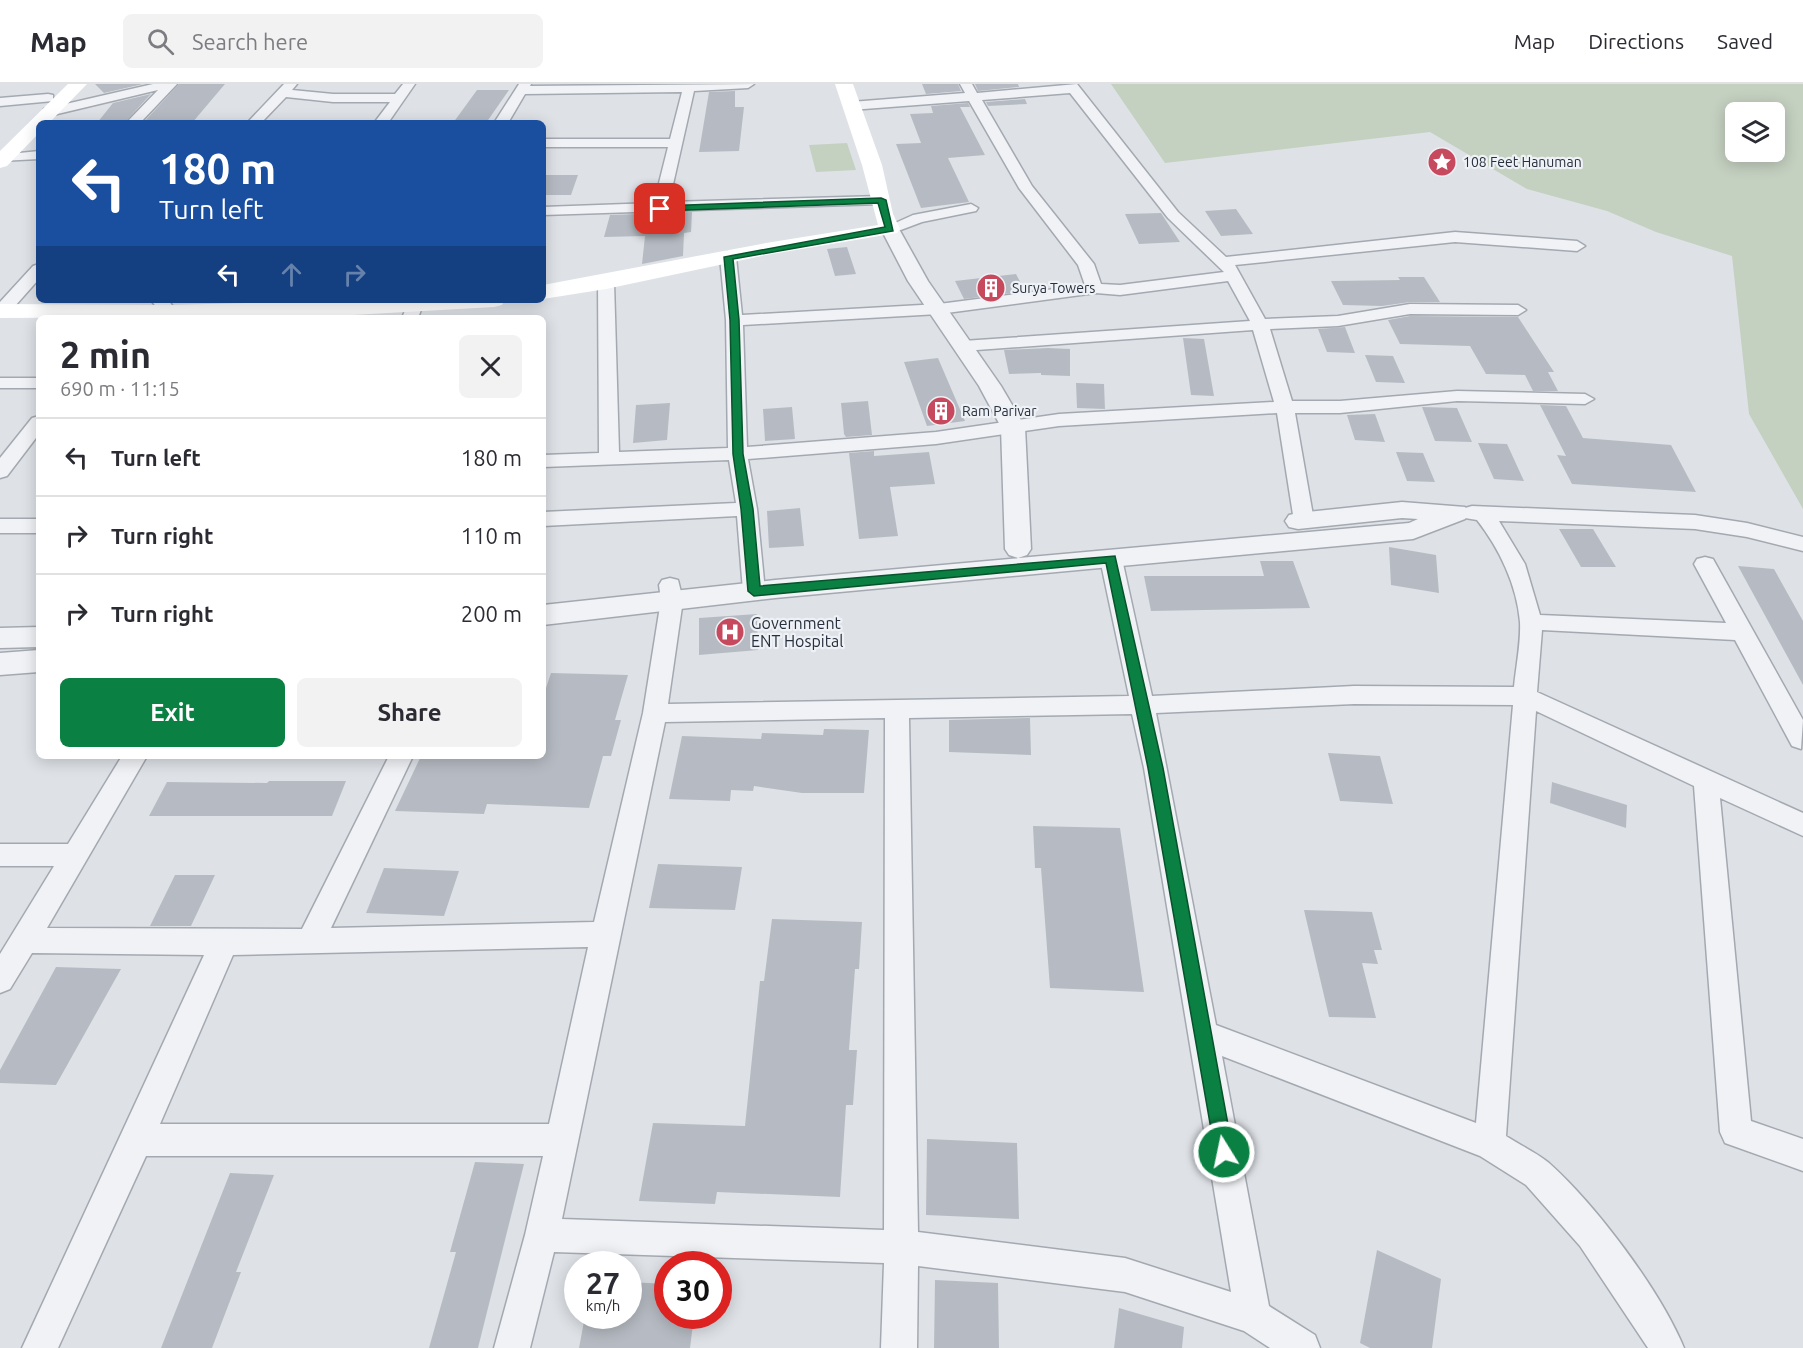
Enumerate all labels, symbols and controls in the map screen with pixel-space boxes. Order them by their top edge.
search box [123,14,543,68]
icon: search [144,25,177,58]
text: Map [30,26,87,57]
text: Search here [192,29,308,54]
text: Map [1514,29,1555,53]
text: Directions [1588,29,1684,53]
text: Saved [1717,29,1773,53]
map controls [1725,102,1785,162]
button: layers [1725,102,1785,162]
icon: left [60,144,138,222]
text: 180 m [159,145,276,192]
place icon: 108 Feet Hanuman [1426,146,1458,178]
place label: 108 Feet Hanuman [1463,154,1582,170]
pin [634,183,685,234]
icon: arrive [643,192,676,225]
text: Turn left [159,194,263,224]
icon: left [212,258,245,291]
icon: ahead [275,258,308,291]
icon: right [338,258,371,291]
building icon: Surya Towers [975,272,1007,304]
place label: Surya Towers [1012,280,1095,296]
text: 2 min [60,334,151,375]
button: close [459,335,522,398]
text: 690 m · 11:15 [60,377,180,400]
building icon: Ram Parivar [925,395,957,427]
place label: Ram Parivar [962,403,1037,419]
icon: left [60,441,93,474]
text: Turn left [111,445,201,470]
text: 180 m [461,445,522,470]
icon: right [60,519,93,552]
text: Turn right [111,523,213,548]
text: 110 m [461,523,522,548]
icon: right [60,597,93,630]
text: Turn right [111,601,213,626]
text: 200 m [461,601,522,626]
place label: Government ENT Hospital [751,614,843,650]
hospital icon: Government ENT Hospital [714,616,746,648]
button: Exit [60,678,285,747]
button: Share [297,678,522,747]
position arrow [1192,1120,1256,1184]
speed limit sign: 30 [654,1251,732,1329]
text: 27 [586,1266,620,1300]
text: km/h [586,1297,620,1314]

